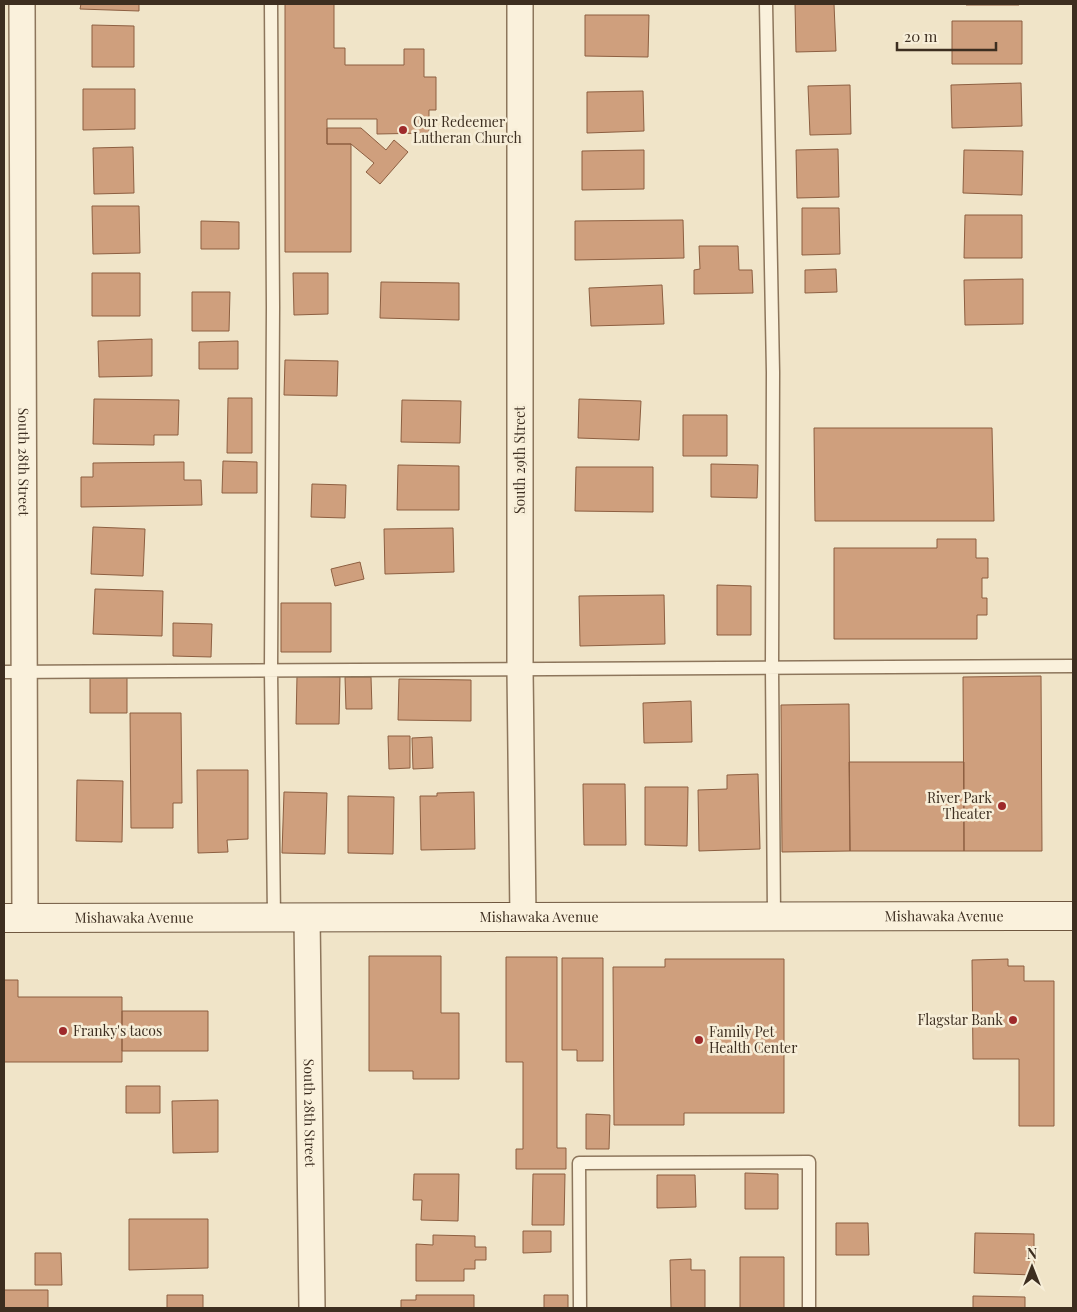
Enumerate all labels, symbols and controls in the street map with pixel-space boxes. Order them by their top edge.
scale bar [897,20,996,52]
text: 20 m [904,26,938,46]
place label: Our Redeemer Lutheran Church [413,112,522,147]
marker: Our Redeemer Lutheran Church [397,124,409,136]
street label: South 29th Street [510,405,529,514]
street label: South 28th Street [14,408,34,517]
place label: River Park Theater [927,788,993,823]
marker: River Park Theater [996,800,1008,812]
street label: Mishawaka Avenue [884,906,1004,925]
street label: Mishawaka Avenue [479,907,599,926]
street label: Mishawaka Avenue [74,908,194,927]
place label: Flagstar Bank [917,1010,1003,1029]
marker: Flagstar Bank [1007,1014,1019,1026]
place label: Franky's tacos [73,1021,162,1040]
place label: Family Pet Health Center [709,1022,798,1057]
marker: Franky's tacos [57,1025,69,1037]
marker: Family Pet Health Center [693,1034,705,1046]
street label: South 28th Street [300,1059,320,1168]
north arrow [1007,1242,1057,1292]
text: N [1027,1244,1037,1263]

